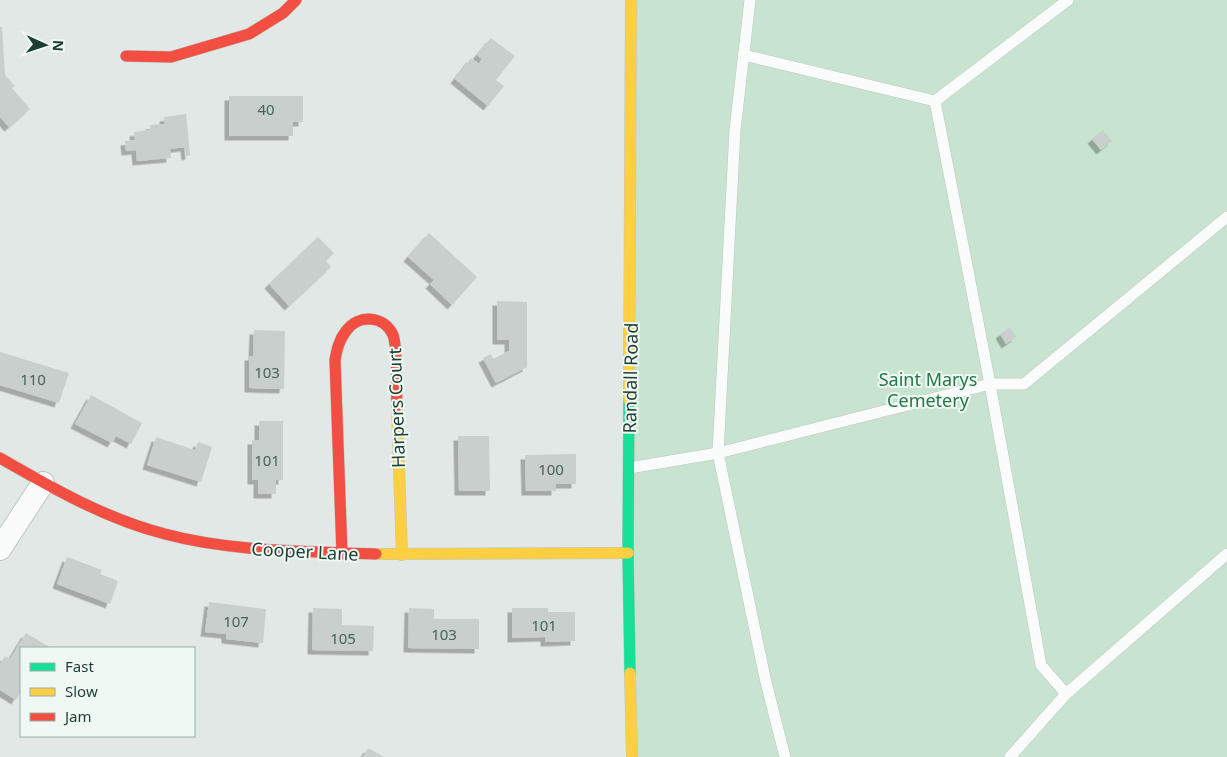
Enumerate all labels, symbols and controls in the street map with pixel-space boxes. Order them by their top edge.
north arrow [20,20,70,70]
text: N [49,40,68,52]
house number: 40 [257,99,275,119]
street label: Randall Road [617,322,643,434]
street label: Harpers Court [382,347,410,468]
house number: 103 [254,362,280,382]
park label: Saint Marys Cemetery [879,367,977,412]
house number: 110 [20,369,46,389]
house number: 101 [254,450,280,470]
house number: 100 [538,459,564,479]
street label: Cooper Lane [251,536,359,566]
house number: 107 [223,611,249,631]
house number: 101 [531,615,557,635]
house number: 103 [431,624,457,644]
house number: 105 [330,628,356,648]
legend [20,647,195,737]
text: Fast [65,656,94,676]
text: Slow [65,681,98,701]
text: Jam [63,706,92,726]

